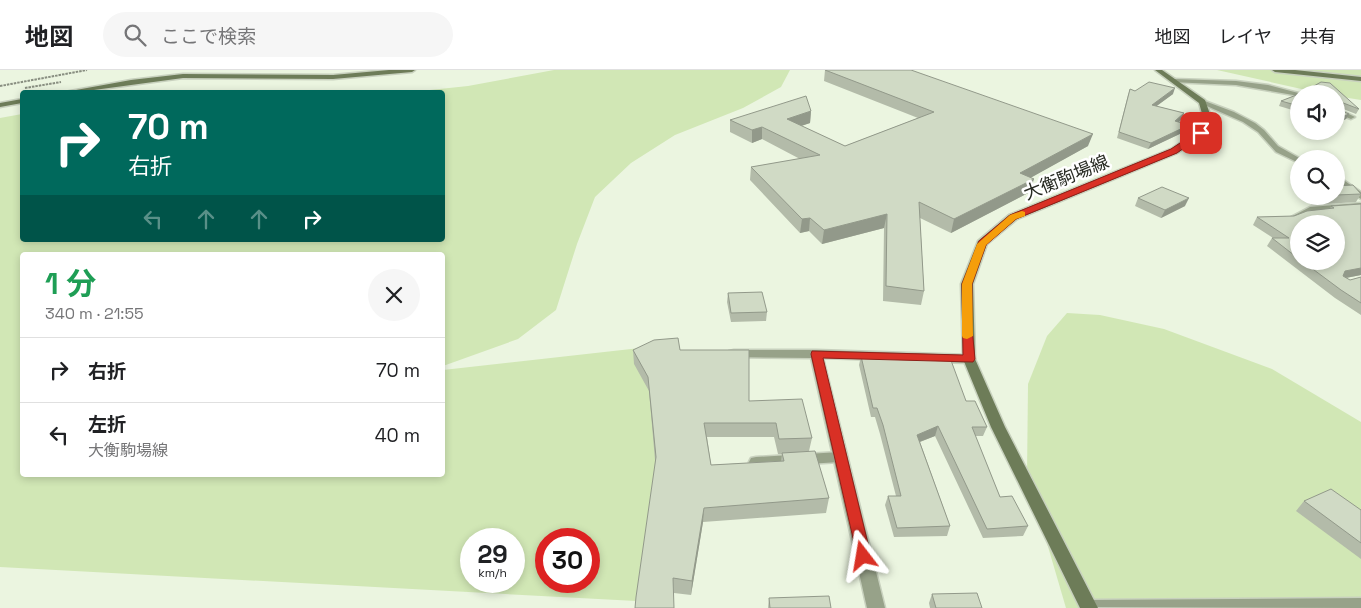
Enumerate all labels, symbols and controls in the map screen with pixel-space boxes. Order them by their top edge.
search box [103,12,453,57]
text: 地図 [25,21,73,52]
icon: search [121,21,149,49]
text: ここで検索 [161,24,256,49]
text: 地図 [1155,25,1191,48]
text: レイヤ [1219,25,1272,48]
text: 共有 [1300,25,1336,48]
map controls [1290,85,1345,270]
button: sound [1290,85,1345,140]
text: 70 m [128,105,209,149]
icon: right [45,110,110,175]
pin [1180,112,1222,154]
icon: arrive [1187,119,1215,147]
street label: 大衡駒場線 [1020,149,1112,205]
button: search [1290,150,1345,205]
text: 右折 [128,152,172,180]
icon: left [139,205,167,233]
icon: ahead [192,205,220,233]
icon: ahead [245,205,273,233]
icon: right [298,205,326,233]
button: layers [1290,215,1345,270]
text: 1 分 [45,264,96,303]
button: close [368,269,420,321]
text: 340 m · 21:55 [45,303,144,324]
icon: right [45,356,73,384]
text: 70 m [376,358,420,383]
text: 右折 [88,359,126,384]
text: 左折 [88,412,126,437]
icon: left [45,421,73,449]
text: 40 m [375,423,420,448]
text: 大衡駒場線 [88,440,168,461]
speed limit sign: 30 [535,528,600,593]
position arrow [836,529,888,581]
text: 29 [477,538,508,570]
text: km/h [478,565,507,581]

